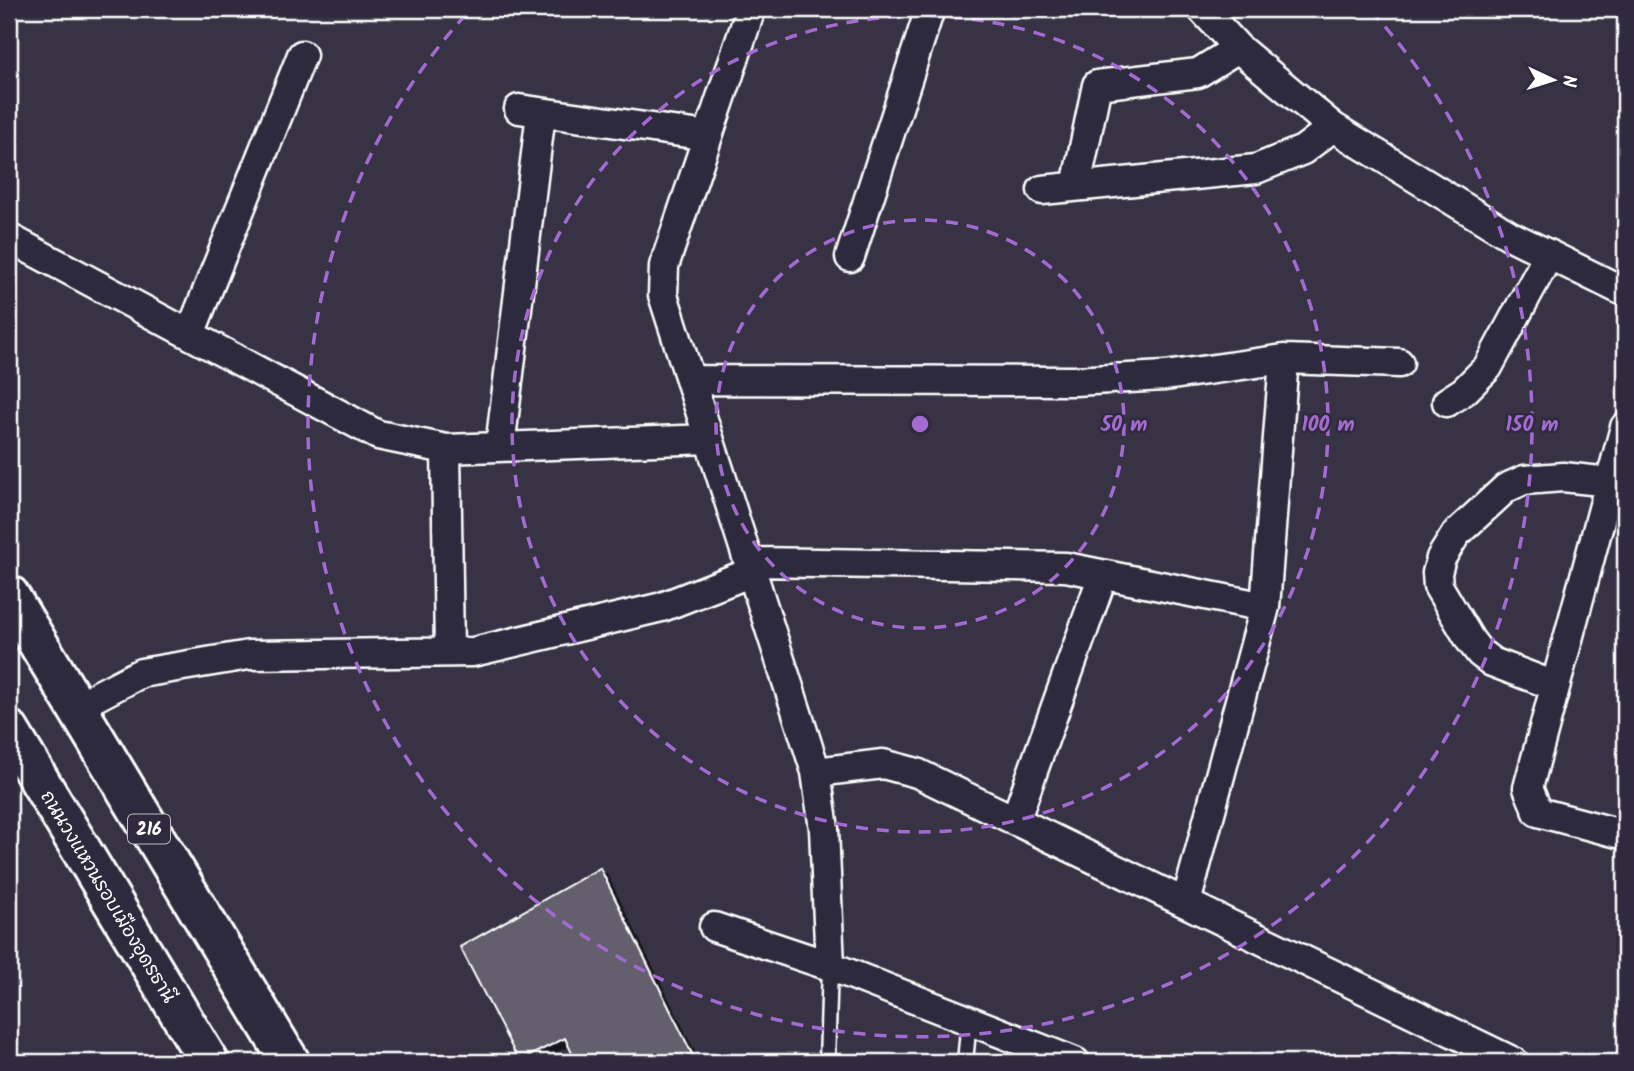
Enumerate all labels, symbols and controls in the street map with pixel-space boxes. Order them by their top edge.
north arrow [1518,46,1588,116]
text: N [1553,74,1583,88]
text: 50 m [1100,409,1147,442]
text: 100 m [1301,409,1355,442]
text: 150 m [1505,409,1559,442]
centre of rings [908,412,932,436]
street label: ถนนวงแหวนรอบเมืองอุดรธานี [32,785,183,1009]
road number: 216 [128,814,170,844]

